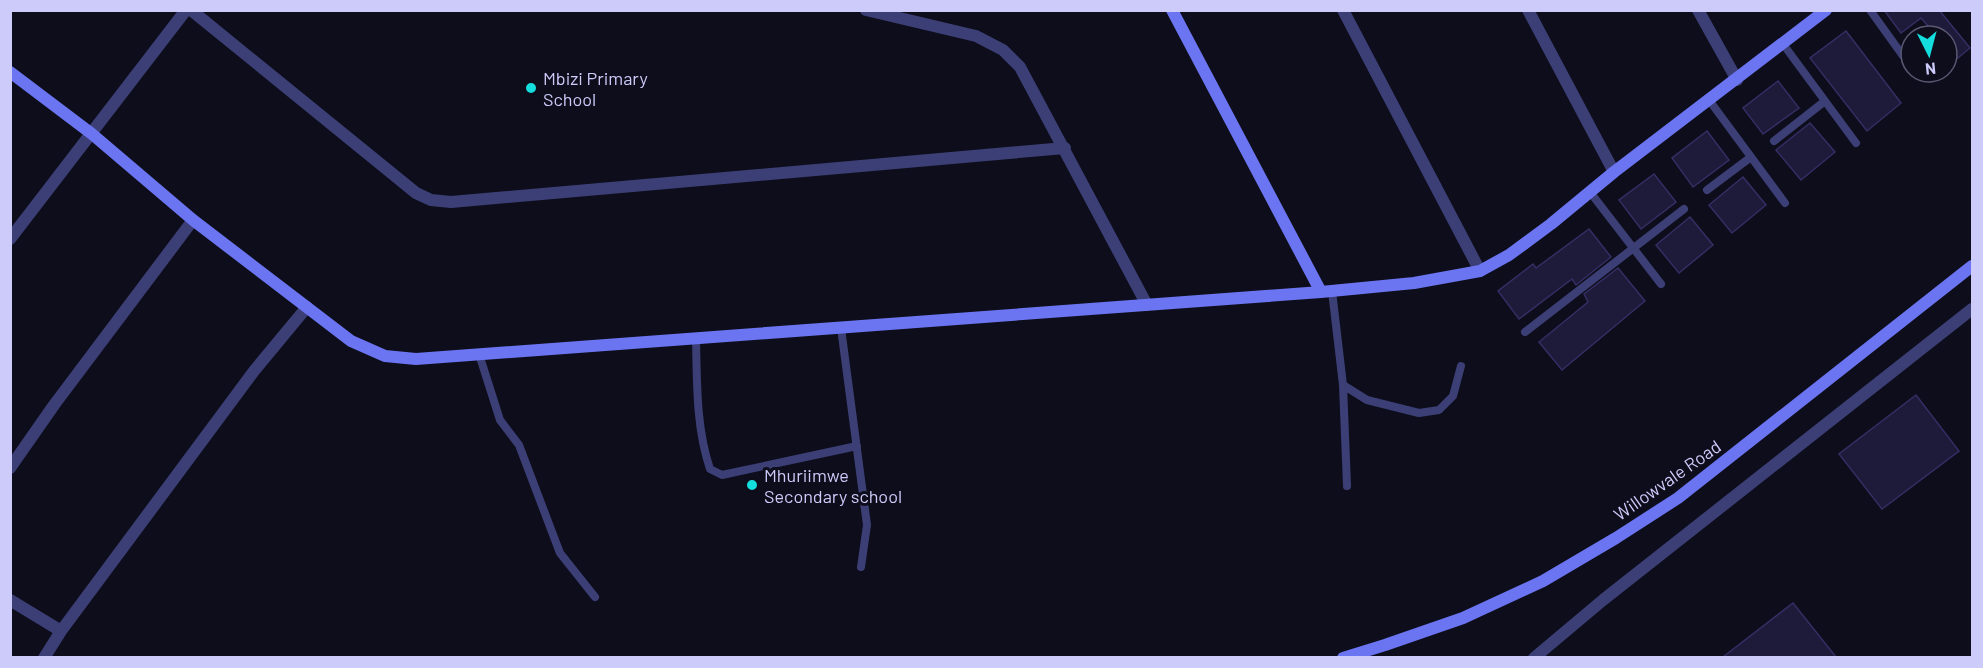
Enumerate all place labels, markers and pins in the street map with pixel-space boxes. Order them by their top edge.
place label: Mbizi Primary School [543,67,648,110]
marker: Mbizi Primary School [524,81,538,95]
place label: Mhuriimwe Secondary school [764,464,902,507]
marker: Mhuriimwe Secondary school [745,478,759,492]

